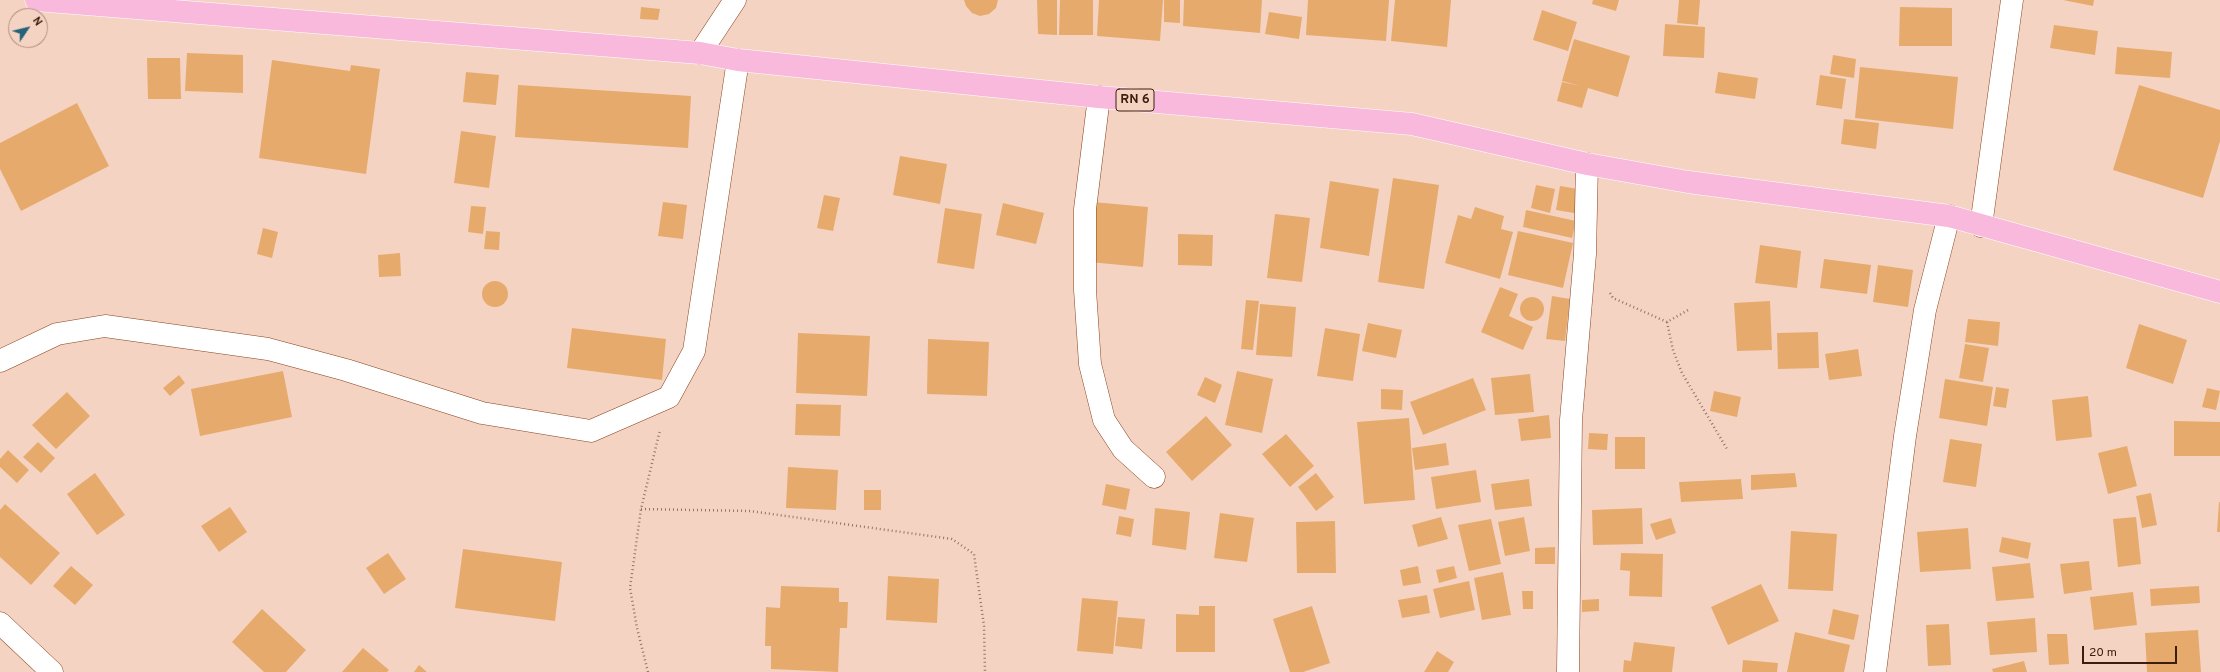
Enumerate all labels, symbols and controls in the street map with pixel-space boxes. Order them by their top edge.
north arrow [8,8,48,48]
text: N [29,14,45,29]
road number: RN 6 [1116,89,1154,111]
scale bar [2084,638,2179,664]
text: 20 m [2089,645,2117,661]

